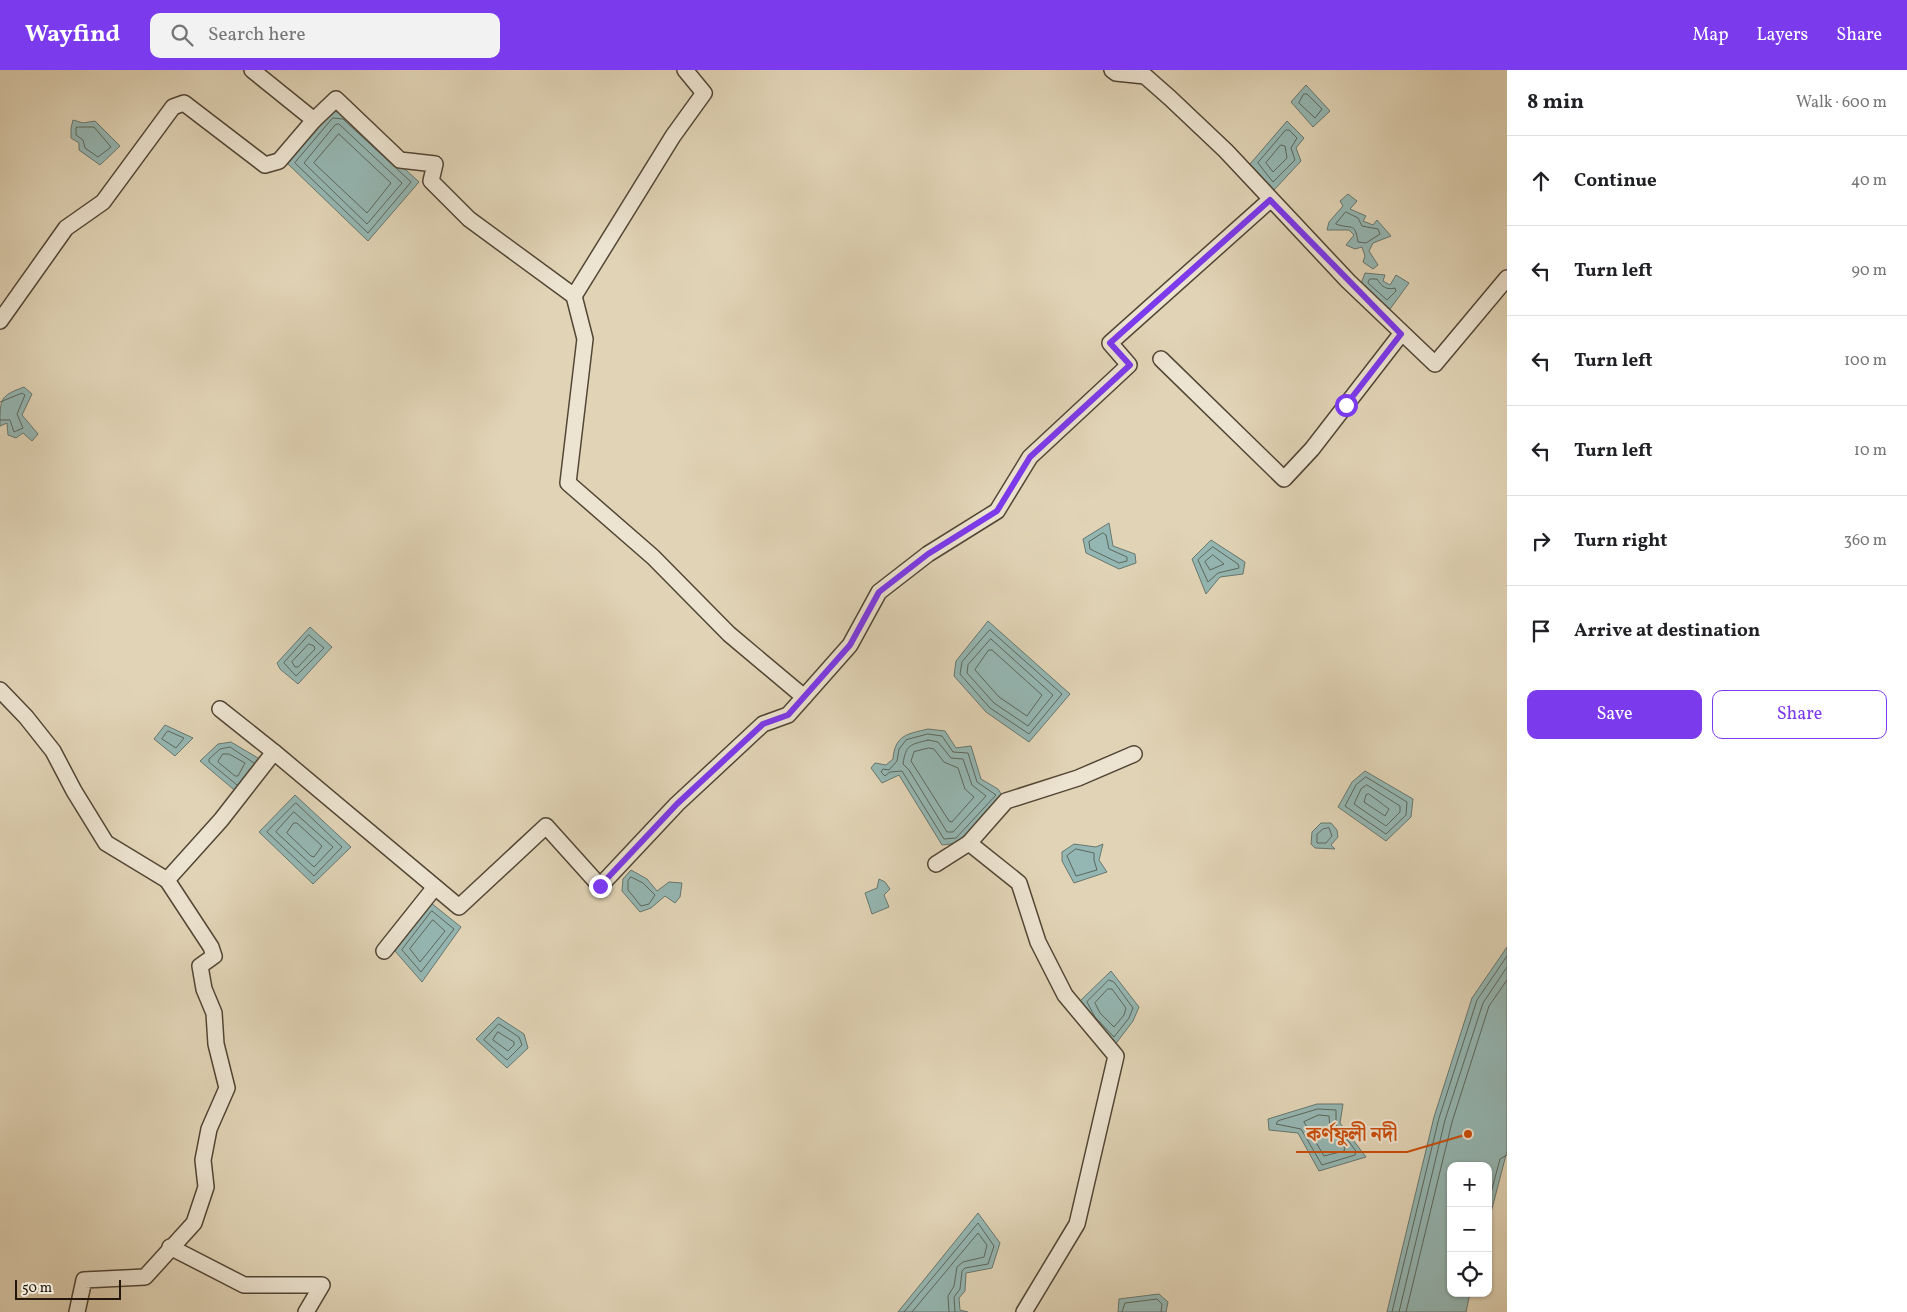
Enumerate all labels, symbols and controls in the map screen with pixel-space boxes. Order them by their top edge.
search box [150,13,500,58]
text: Wayfind [25,18,120,52]
icon: search [168,21,196,49]
text: Search here [208,22,305,48]
text: Map [1692,23,1728,48]
text: Layers [1756,23,1808,48]
text: Share [1836,23,1882,48]
text: 8 min [1527,88,1584,117]
text: Walk · 600 m [1796,92,1887,114]
icon: ahead [1527,167,1555,195]
text: Continue [1574,168,1657,194]
text: 40 m [1851,170,1887,192]
icon: left [1527,257,1555,285]
text: Turn left [1574,258,1653,284]
text: 90 m [1851,260,1887,282]
icon: left [1527,347,1555,375]
text: Turn left [1574,348,1653,374]
text: 100 m [1844,350,1887,372]
route start [1335,394,1358,417]
icon: left [1527,437,1555,465]
text: Turn left [1574,438,1653,464]
text: 10 m [1854,440,1887,462]
icon: right [1527,527,1555,555]
text: Turn right [1574,528,1667,554]
text: 360 m [1844,530,1887,552]
icon: arrive [1527,617,1555,645]
text: Arrive at destination [1574,618,1760,644]
button: Save [1527,690,1702,739]
button: Share [1712,690,1887,739]
route end [589,875,612,898]
callout: কর্ণফুলী নদী [1296,1117,1407,1152]
text: কর্ণফুলী নদী [1305,1121,1398,1150]
map controls [1447,1162,1492,1297]
button: + [1447,1162,1492,1207]
button: − [1447,1207,1492,1252]
button: locate [1447,1252,1492,1297]
scale bar [15,1277,121,1300]
text: 50 m [22,1279,52,1298]

